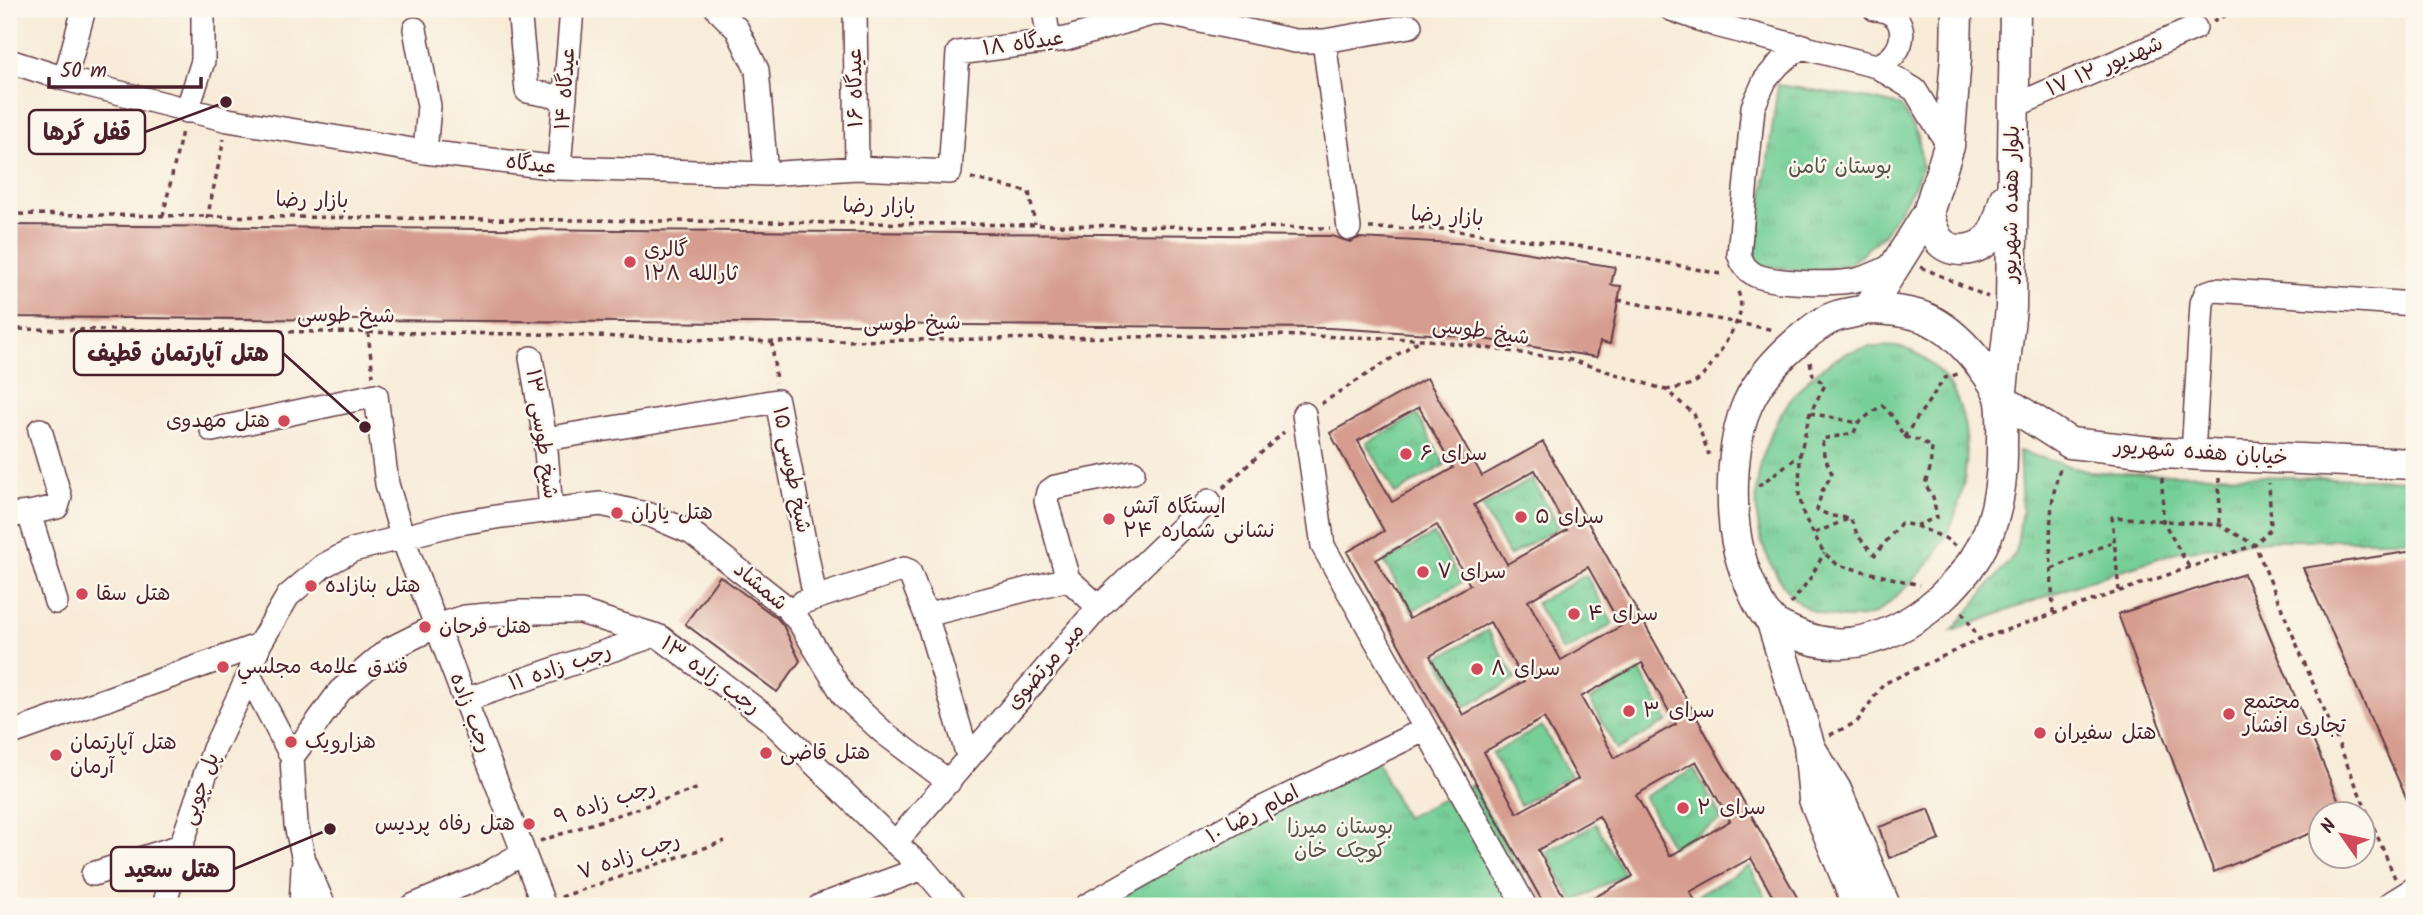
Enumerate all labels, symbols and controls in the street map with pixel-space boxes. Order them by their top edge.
street label: عیدگاه ۱۸ [980,22,1066,66]
street label: ۱۷ شهدیور ۱۲ [2041,28,2169,106]
scale bar [49,46,201,90]
street label: عیدگاه ۱۴ [547,47,585,131]
street label: عیدگاه ۱۶ [839,48,873,128]
text: 50 m [60,55,107,88]
callout: قفل گرها [29,110,145,154]
text: قفل گرها [43,116,131,152]
street label: بلوار هفده شهریور [1994,125,2030,285]
street label: عیدگاه [504,146,558,184]
park label: بوستان ثامن [1788,151,1892,184]
street label: بازار رضا [275,184,349,218]
street label: بازار رضا [842,190,916,224]
street label: بازار رضا [1409,198,1485,236]
place label: گالری ثارالله ۱۲۸ [644,234,739,291]
marker: گالری ثارالله ۱۲۸ [622,254,638,270]
street label: شیخ طوسی [297,299,395,333]
street label: شیخ طوسی [863,307,961,341]
street label: شیخ طوسی [1430,309,1532,355]
callout: هتل آپارتمان قطیف [74,331,283,375]
text: هتل آپارتمان قطیف [87,337,269,373]
street label: شیخ طوسی ۱۳ [516,367,566,501]
street label: ۱۵ شیخ طوسی [763,404,819,536]
place label: هتل مهدوى [166,405,270,438]
marker: هتل مهدوى [276,413,292,429]
street label: خیابان هفده شهریور [2111,430,2289,476]
place label: سرای ۶ [1420,438,1487,471]
marker: سرای ۶ [1398,446,1414,462]
place label: ایستگاه آتش نشانی شماره ۲۴ [1123,491,1275,548]
place label: هتل یاران [631,497,713,530]
place label: سرای ۵ [1535,501,1604,534]
marker: هتل یاران [609,505,625,521]
marker: سرای ۵ [1513,509,1529,525]
marker: ایستگاه آتش نشانی شماره ۲۴ [1101,511,1117,527]
street label: شمشاد [725,554,795,620]
place label: سرای ۷ [1437,556,1506,589]
marker: سرای ۷ [1415,564,1431,580]
place label: هتل بنازاده [325,570,421,603]
place label: هتل سقا [96,578,170,611]
marker: هتل بنازاده [303,578,319,594]
marker: هتل سقا [74,586,90,602]
place label: سرای ۴ [1588,598,1658,631]
marker: سرای ۴ [1566,606,1582,622]
place label: هتل فرحان [439,611,531,644]
street label: میر مرتضوی [999,616,1093,718]
marker: هتل فرحان [417,619,433,635]
street label: رجب زاده ۱۳ [653,628,767,724]
street label: رجب زاده ۱۱ [504,635,616,701]
place label: فندق علامه مجلسي [237,651,408,685]
place label: سرای ۸ [1491,653,1560,686]
marker: فندق علامه مجلسي [215,659,231,675]
marker: سرای ۸ [1469,661,1485,677]
street label: رجب زاده [440,668,500,758]
place label: مجتمع تجاری افشار [2241,686,2347,743]
place label: سرای ۳ [1643,695,1715,728]
marker: سرای ۳ [1621,703,1637,719]
marker: مجتمع تجاری افشار [2221,706,2237,722]
place label: هتل سفیران [2054,717,2156,750]
marker: هتل سفیران [2032,725,2048,741]
place label: هزارویک [305,726,376,759]
place label: هتل آپارتمان آرمان [70,727,177,784]
marker: هزارویک [283,734,299,750]
place label: هتل قاضی [780,737,870,770]
marker: هتل قاضی [758,745,774,761]
marker: هتل آپارتمان آرمان [48,747,64,763]
street label: پل چوبی [173,748,229,830]
street label: رجب زاده ۹ [550,771,660,835]
street label: امام رضا ۱۰ [1200,777,1306,853]
place label: سرای ۲ [1697,792,1766,825]
marker: سرای ۲ [1675,800,1691,816]
north arrow [2308,800,2378,870]
place label: هتل رفاه پردیس [375,808,515,841]
park label: بوستان میرزا کوچک خان [1287,811,1393,868]
text: N [2314,813,2345,840]
marker: هتل رفاه پردیس [521,816,537,832]
street label: رجب زاده ۷ [573,824,685,890]
callout: هتل سعید [111,847,234,891]
text: هتل سعید [124,853,220,889]

